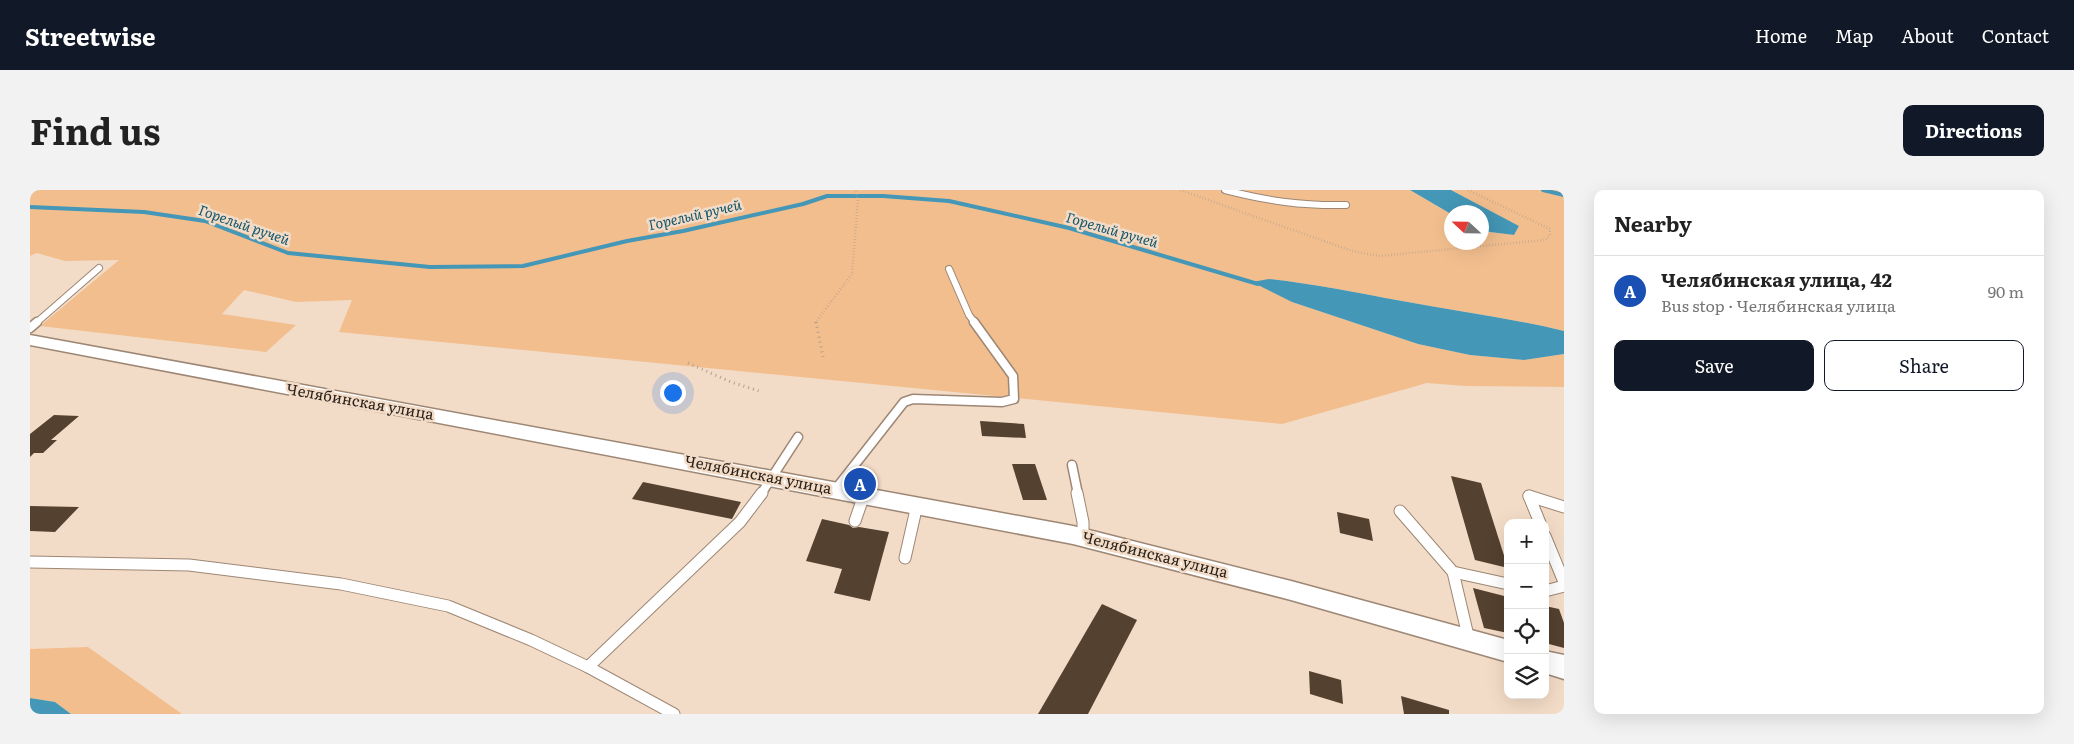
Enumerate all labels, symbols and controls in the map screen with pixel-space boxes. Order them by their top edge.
text: Streetwise [25,18,155,53]
text: Home [1755,22,1807,49]
text: Map [1835,22,1873,49]
text: About [1901,22,1954,49]
text: Contact [1982,22,2049,49]
text: Find us [30,104,160,156]
button: Directions [1903,105,2044,156]
water label: Горелый ручей [646,193,744,234]
water label: Горелый ручей [196,199,293,249]
north arrow [1444,205,1489,250]
water label: Горелый ручей [1064,206,1161,252]
text: Nearby [1614,207,1692,238]
text: Челябинская улица, 42 [1661,265,1892,293]
text: A [1624,279,1636,303]
text: 90 m [1988,279,2024,303]
text: Bus stop · Челябинская улица [1661,293,1896,317]
button: Save [1614,340,1814,391]
button: Share [1824,340,2024,391]
street label: Челябинская улица [285,376,437,425]
your location [660,380,686,406]
street label: Челябинская улица [683,448,835,499]
pin: A [844,465,876,503]
map controls [1504,519,1549,699]
button: + [1504,519,1549,564]
street label: Челябинская улица [1080,524,1231,583]
button: − [1504,564,1549,609]
button: locate [1504,609,1549,654]
button: layers [1504,654,1549,699]

